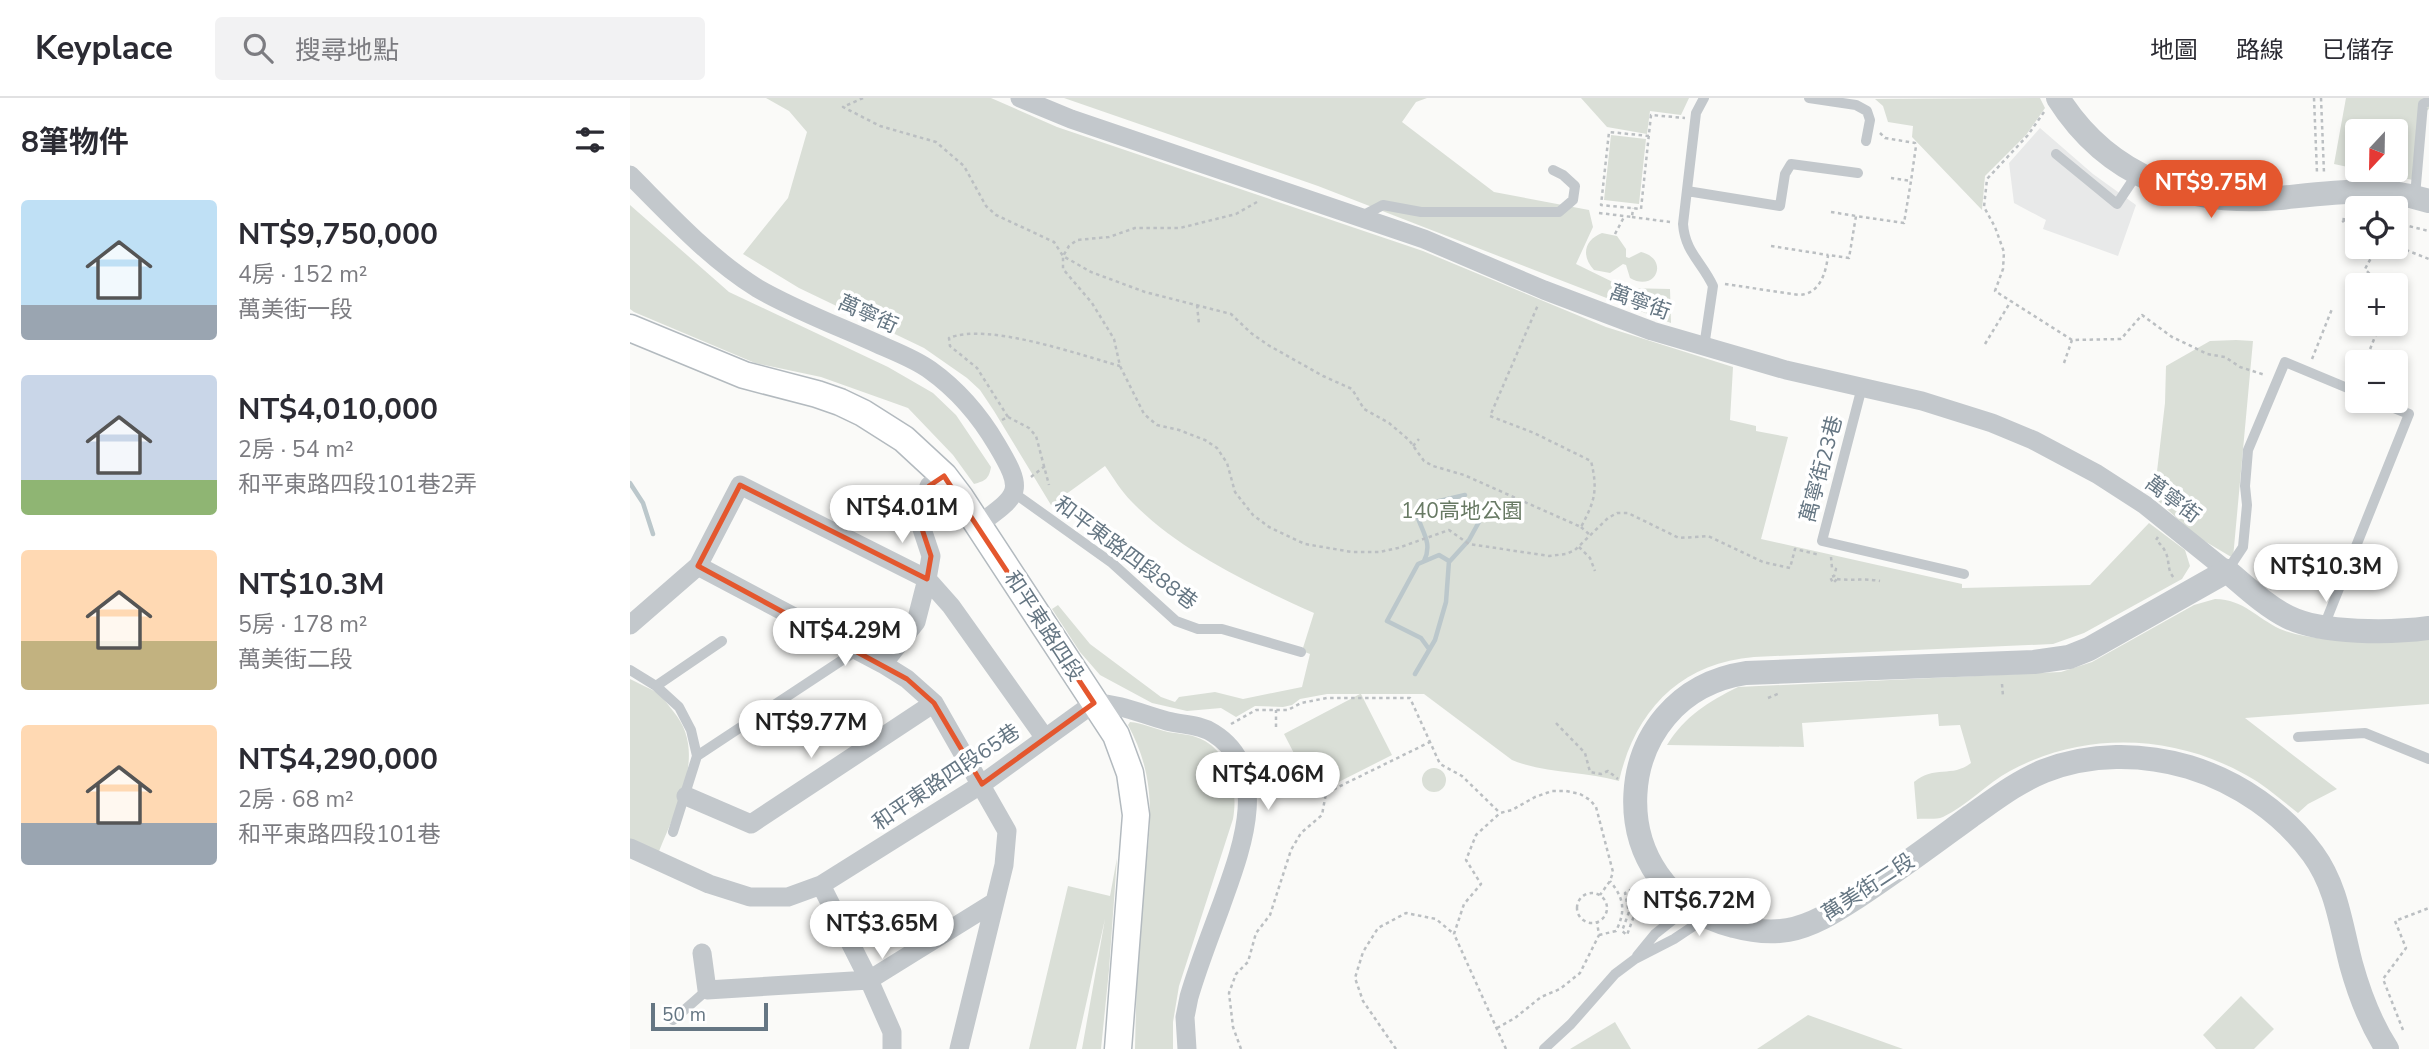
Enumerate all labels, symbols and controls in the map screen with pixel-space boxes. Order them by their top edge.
search box [215,17,705,80]
text: Keyplace [35,26,173,71]
icon: search [239,29,277,67]
text: 搜尋地點 [295,33,399,68]
text: 地圖 [2150,34,2198,66]
text: 路線 [2236,34,2284,66]
text: 已儲存 [2322,34,2394,66]
north arrow [2345,119,2408,182]
map controls [2345,119,2408,413]
icon: filters [571,121,609,159]
text: 8筆物件 [21,122,129,163]
pin: NT$9.75M [2139,160,2283,220]
text: NT$9.75M [2155,167,2267,198]
button: locate [2345,196,2408,259]
text: NT$9,750,000 [238,214,438,255]
icon: home [77,228,161,312]
text: 4房 · 152 m² [238,259,368,290]
button: + [2345,273,2408,336]
street label: 萬寧街 [1606,278,1674,326]
street label: 萬寧街 [834,288,902,340]
text: 萬美街一段 [238,294,353,325]
button: − [2345,350,2408,413]
text: NT$4,010,000 [238,389,438,430]
icon: home [77,403,161,487]
street label: 萬寧街23巷 [1793,413,1849,525]
text: 2房 · 54 m² [238,434,354,465]
text: 和平東路四段101巷2弄 [238,469,477,500]
street label: 萬寧街 [2139,469,2207,529]
pin: NT$4.01M [830,486,974,545]
street label: 和平東路四段88巷 [1049,490,1203,616]
text: NT$4.01M [846,492,958,523]
park label: 140高地公園 [1401,497,1523,525]
pin: NT$10.3M [2254,545,2398,604]
text: NT$10.3M [2270,551,2382,582]
text: NT$10.3M [238,564,385,605]
street label: 和平東路四段 [998,566,1090,686]
icon: home [77,578,161,662]
pin: NT$4.29M [773,608,917,668]
text: 5房 · 178 m² [238,609,368,640]
text: NT$4.29M [789,615,901,646]
text: 萬美街二段 [238,644,353,675]
pin: NT$9.77M [739,700,883,760]
text: NT$9.77M [755,707,867,738]
street label: 和平東路四段65巷 [867,717,1025,837]
text: NT$4,290,000 [238,739,438,780]
pin: NT$4.06M [1196,752,1340,812]
icon: home [77,753,161,837]
text: NT$4.06M [1212,759,1324,790]
text: 2房 · 68 m² [238,784,354,815]
text: 和平東路四段101巷 [238,819,440,850]
street label: 萬美街二段 [1816,847,1920,927]
pin: NT$6.72M [1627,878,1771,938]
text: NT$6.72M [1643,885,1755,916]
pin: NT$3.65M [810,902,954,961]
text: NT$3.65M [826,908,938,939]
scale bar [651,1000,768,1032]
text: 50 m [662,1002,706,1028]

